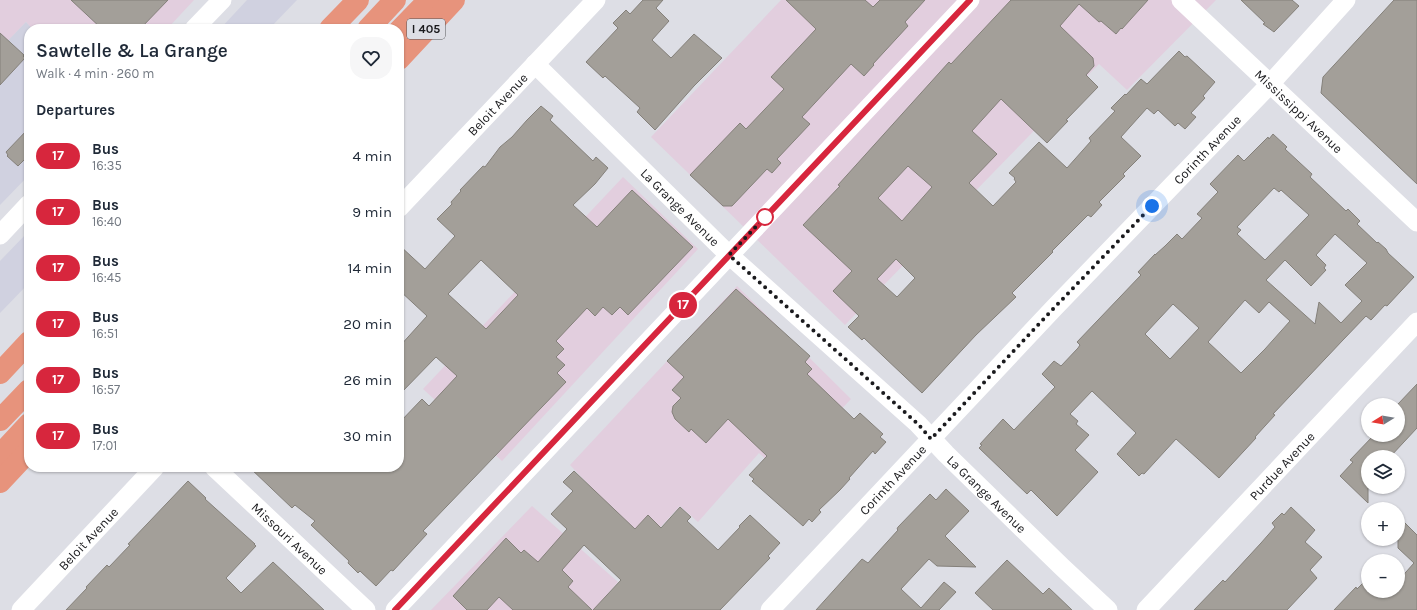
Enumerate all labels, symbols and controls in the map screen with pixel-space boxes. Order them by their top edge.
road number: I 405 [407,19,445,39]
button: heart [350,37,392,79]
text: Sawtelle & La Grange [36,40,228,62]
text: Walk · 4 min · 260 m [36,66,155,81]
street label: Mississippi Avenue [1252,66,1346,156]
street label: Beloit Avenue [465,70,531,139]
text: Departures [36,101,115,119]
street label: Corinth Avenue [1171,112,1244,187]
text: Bus [92,140,119,158]
text: 17 [52,147,64,164]
text: 4 min [353,147,392,165]
text: 16:35 [92,158,122,173]
street label: La Grange Avenue [638,166,723,250]
text: Bus [92,196,119,214]
your location [1142,196,1162,216]
text: 17 [52,203,64,220]
text: 9 min [352,203,392,221]
unlabelled marker [756,208,774,226]
text: 16:40 [92,214,122,229]
text: Bus [92,252,119,270]
text: 17 [52,259,64,276]
text: 14 min [348,259,392,277]
text: 16:45 [92,270,121,285]
line badge: 17 [665,292,701,318]
text: 17 [677,296,689,313]
text: Bus [92,308,119,326]
text: 17 [52,315,64,332]
text: 20 min [343,315,392,333]
text: 16:51 [92,326,118,341]
text: Bus [92,364,119,382]
text: 17 [52,371,64,388]
text: 26 min [344,371,392,389]
text: 16:57 [92,382,120,397]
north arrow [1361,398,1405,442]
map controls [1361,398,1405,598]
text: Bus [92,420,119,438]
text: 17 [52,427,64,444]
text: 30 min [343,427,392,445]
street label: Purdue Avenue [1246,429,1318,503]
text: 17:01 [92,438,117,453]
street label: Corinth Avenue [857,442,930,518]
button: layers [1361,450,1405,494]
street label: La Grange Avenue [944,452,1029,536]
street label: Missouri Avenue [249,500,330,578]
button: + [1361,502,1405,546]
street label: Beloit Avenue [55,504,121,573]
button: − [1361,554,1405,598]

